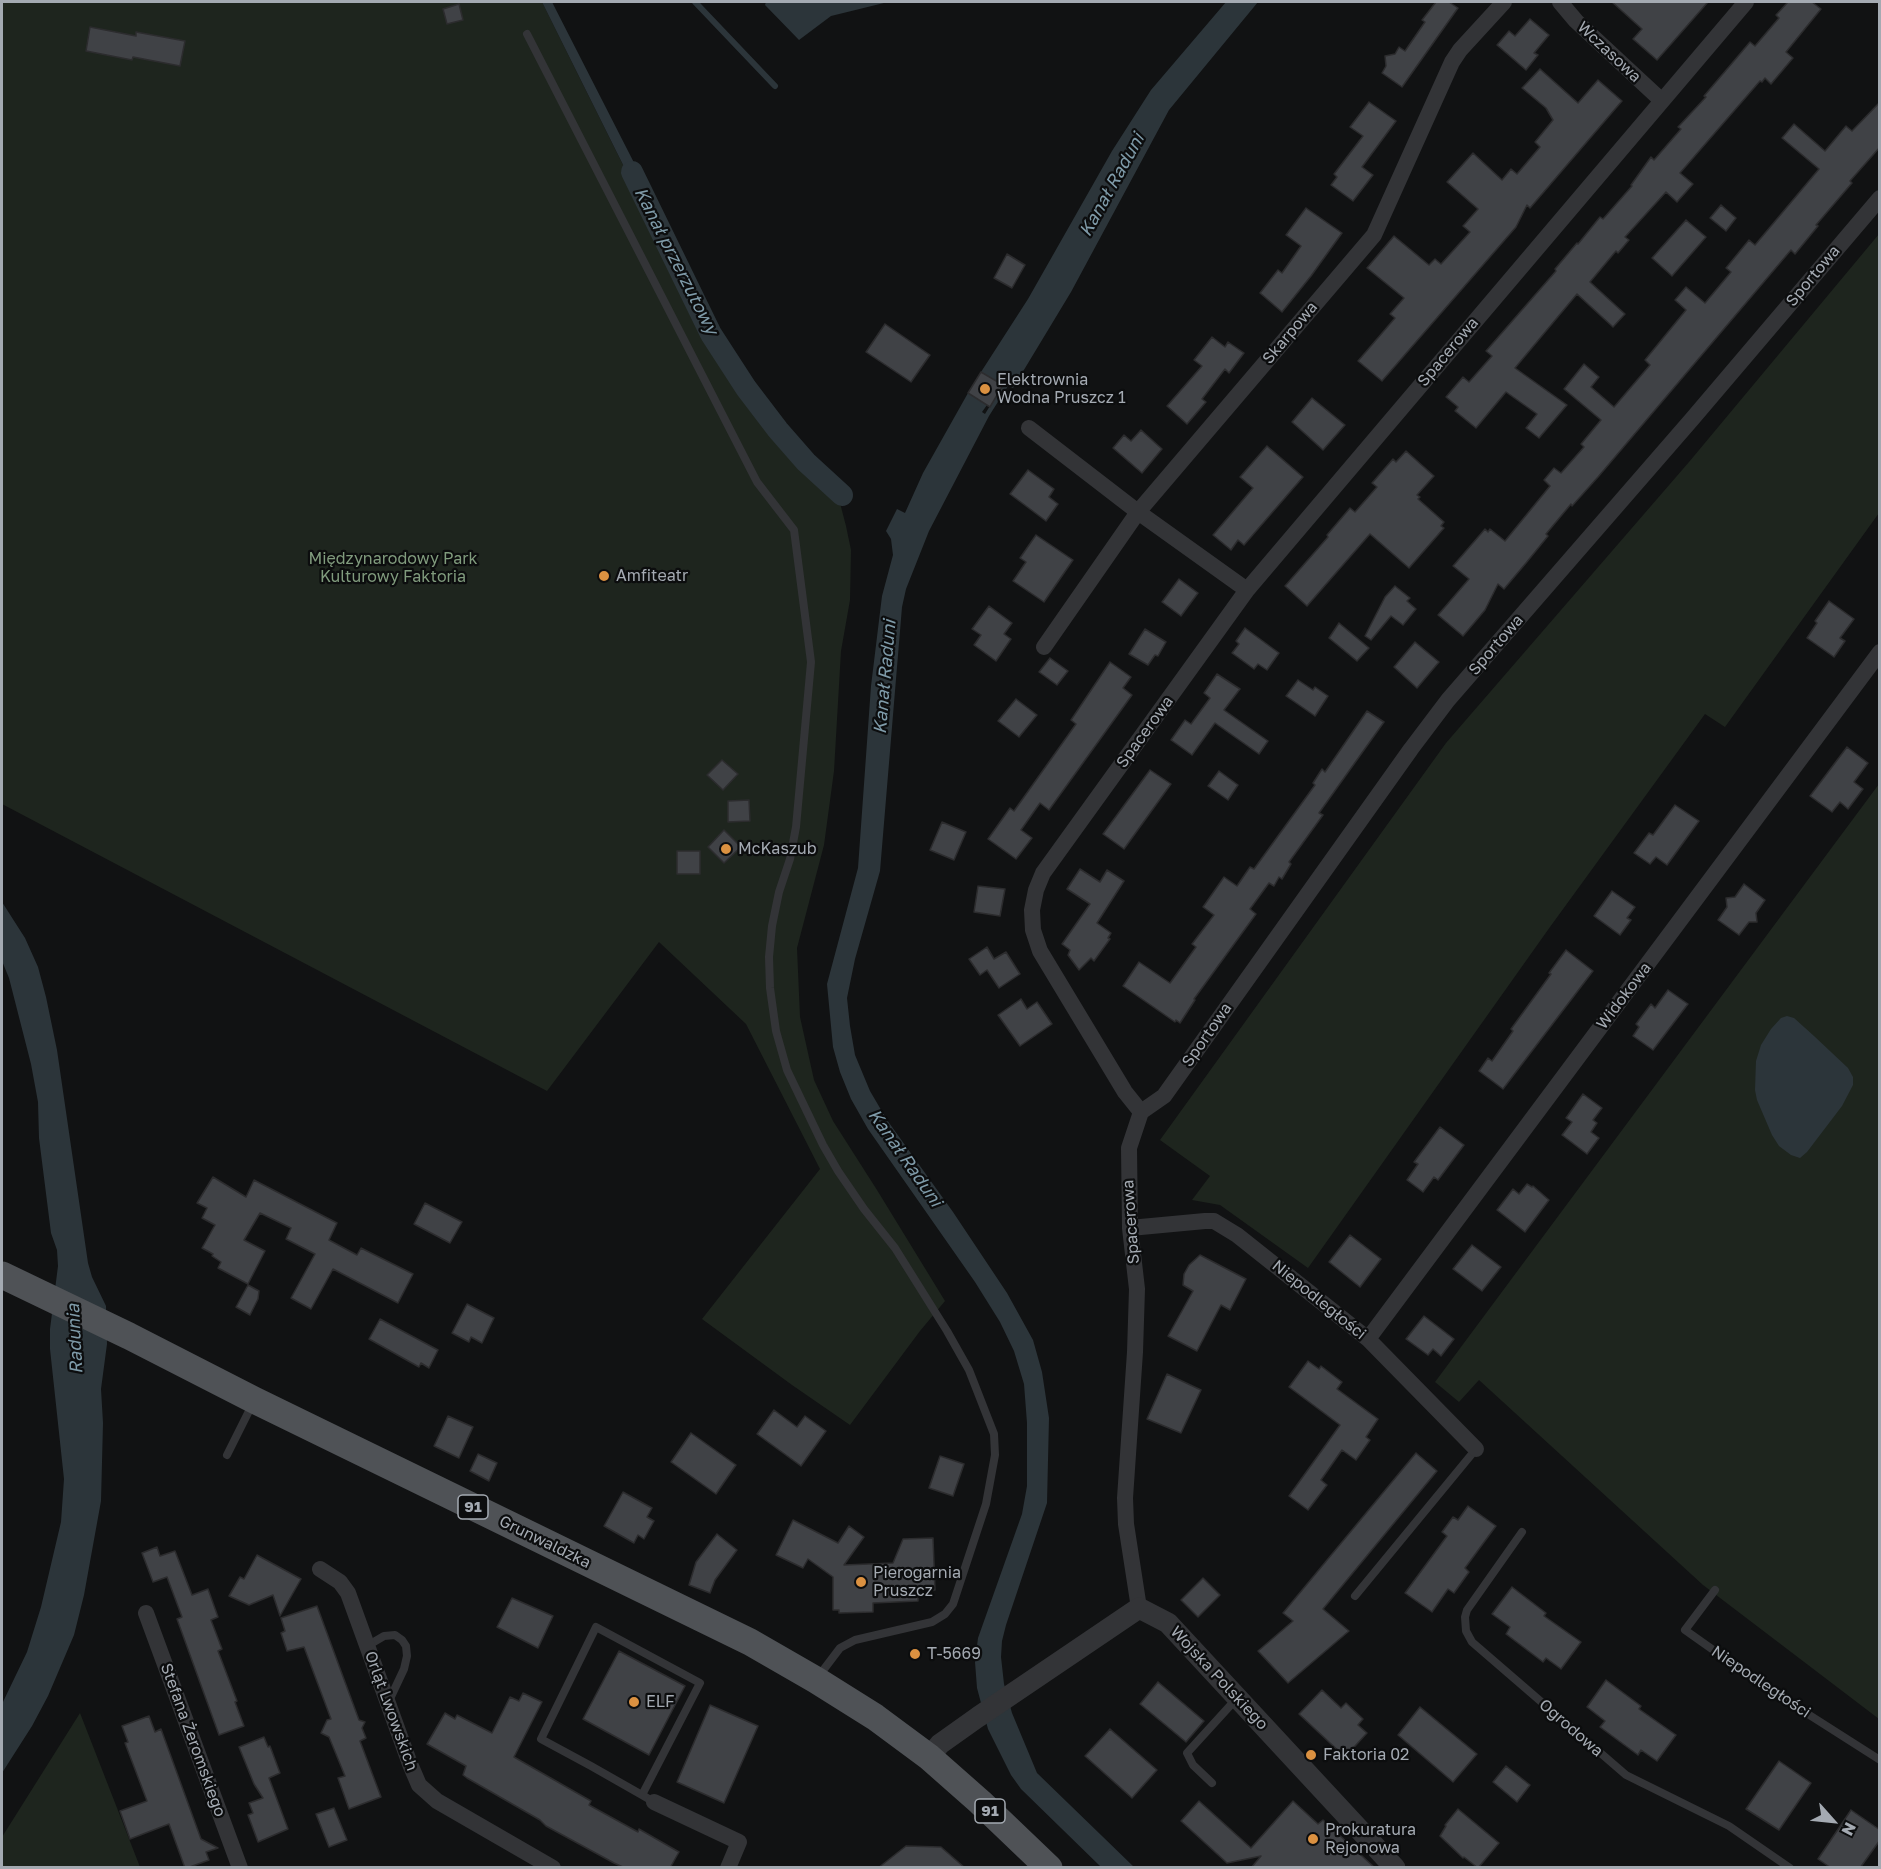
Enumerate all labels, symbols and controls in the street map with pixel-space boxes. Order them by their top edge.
street label: Wczasowa [1573,18,1645,86]
water label: Kanał Raduni [1075,130,1149,240]
water label: Kanał przerzutowy [630,184,722,338]
street label: Sportowa [1782,242,1844,310]
street label: Skarpowa [1258,298,1322,368]
street label: Spacerowa [1414,314,1482,390]
place label: Elektrownia Wodna Pruszcz 1 [997,370,1126,408]
marker: Elektrownia Wodna Pruszcz 1 [978,382,992,396]
park label: Międzynarodowy Park Kulturowy Faktoria [308,549,478,587]
place label: Amfiteatr [616,566,688,586]
marker: Amfiteatr [597,569,611,583]
street label: Sportowa [1465,611,1527,679]
water label: Kanał Raduni [869,619,901,735]
street label: Spacerowa [1112,692,1178,772]
place label: McKaszub [738,839,817,859]
marker: McKaszub [719,842,733,856]
street label: Widokowa [1593,959,1655,1033]
street label: Sportowa [1178,999,1236,1071]
water label: Kanał Raduni [863,1105,947,1211]
street label: Spacerowa [1118,1179,1144,1265]
street label: Niepodległości [1268,1256,1370,1344]
water label: Radunia [62,1303,88,1375]
road number: 91 [458,1495,488,1519]
street label: Grunwaldzka [496,1512,594,1572]
place label: Pierogarnia Pruszcz [873,1563,961,1601]
marker: Pierogarnia Pruszcz [854,1575,868,1589]
street label: Wojska Polskiego [1166,1622,1272,1734]
street label: Niepodległości [1708,1642,1814,1722]
place label: T-5669 [927,1644,981,1664]
marker: T-5669 [908,1647,922,1661]
street label: Orląt Lwowskich [360,1648,422,1774]
street label: Stefana Żeromskiego [156,1661,230,1819]
place label: ELF [646,1692,674,1712]
marker: ELF [627,1695,641,1709]
street label: Ogrodowa [1535,1695,1607,1761]
place label: Faktoria 02 [1323,1745,1409,1765]
marker: Faktoria 02 [1304,1748,1318,1762]
north arrow [1803,1791,1863,1851]
road number: 91 [975,1799,1005,1823]
text: N [1837,1819,1861,1839]
place label: Prokuratura Rejonowa [1325,1820,1416,1858]
marker: Prokuratura Rejonowa [1306,1832,1320,1846]

